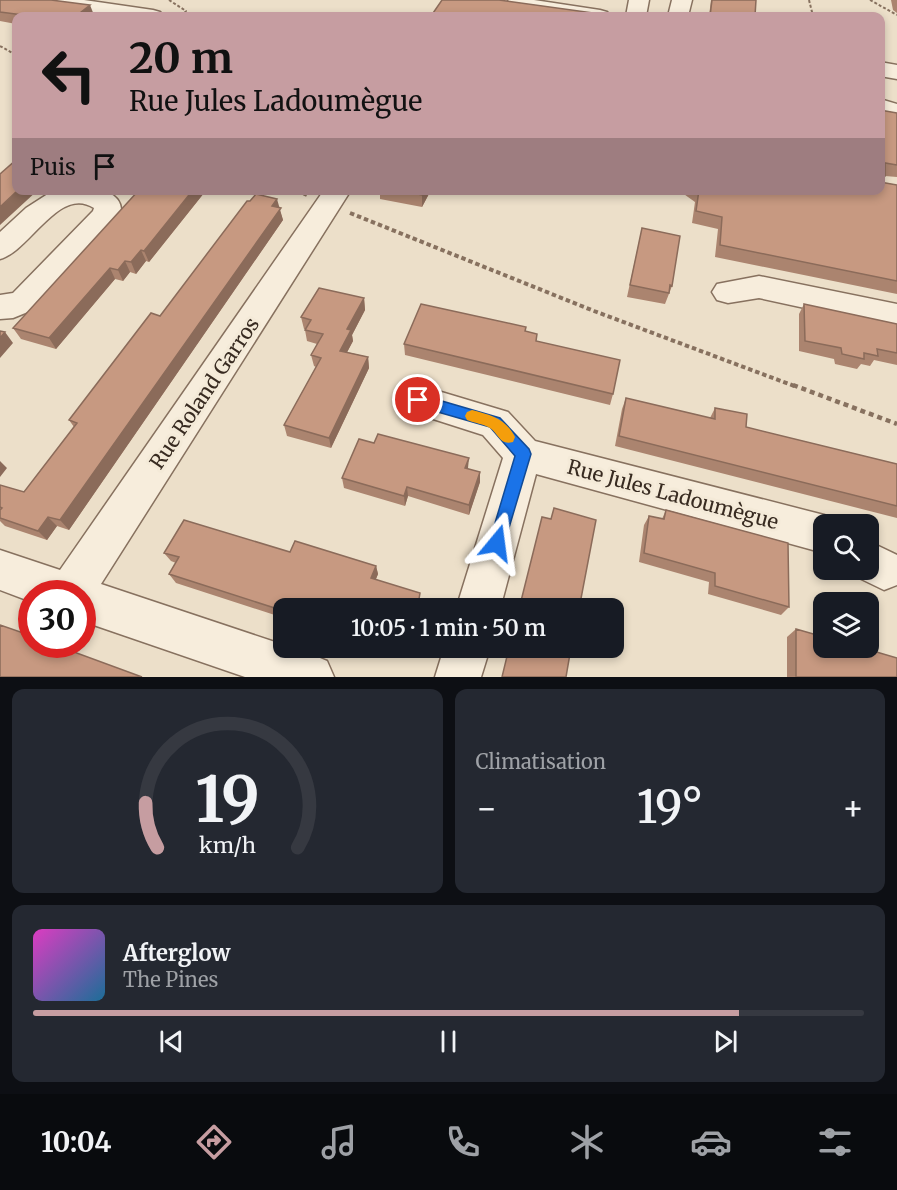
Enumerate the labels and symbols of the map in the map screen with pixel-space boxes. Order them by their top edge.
street label: Rue Roland Garros [144,312,264,474]
pin [392,374,443,425]
street label: Rue Jules Ladoumègue [565,454,781,534]
position arrow [465,511,529,575]
speed limit sign: 30 [18,580,96,658]

